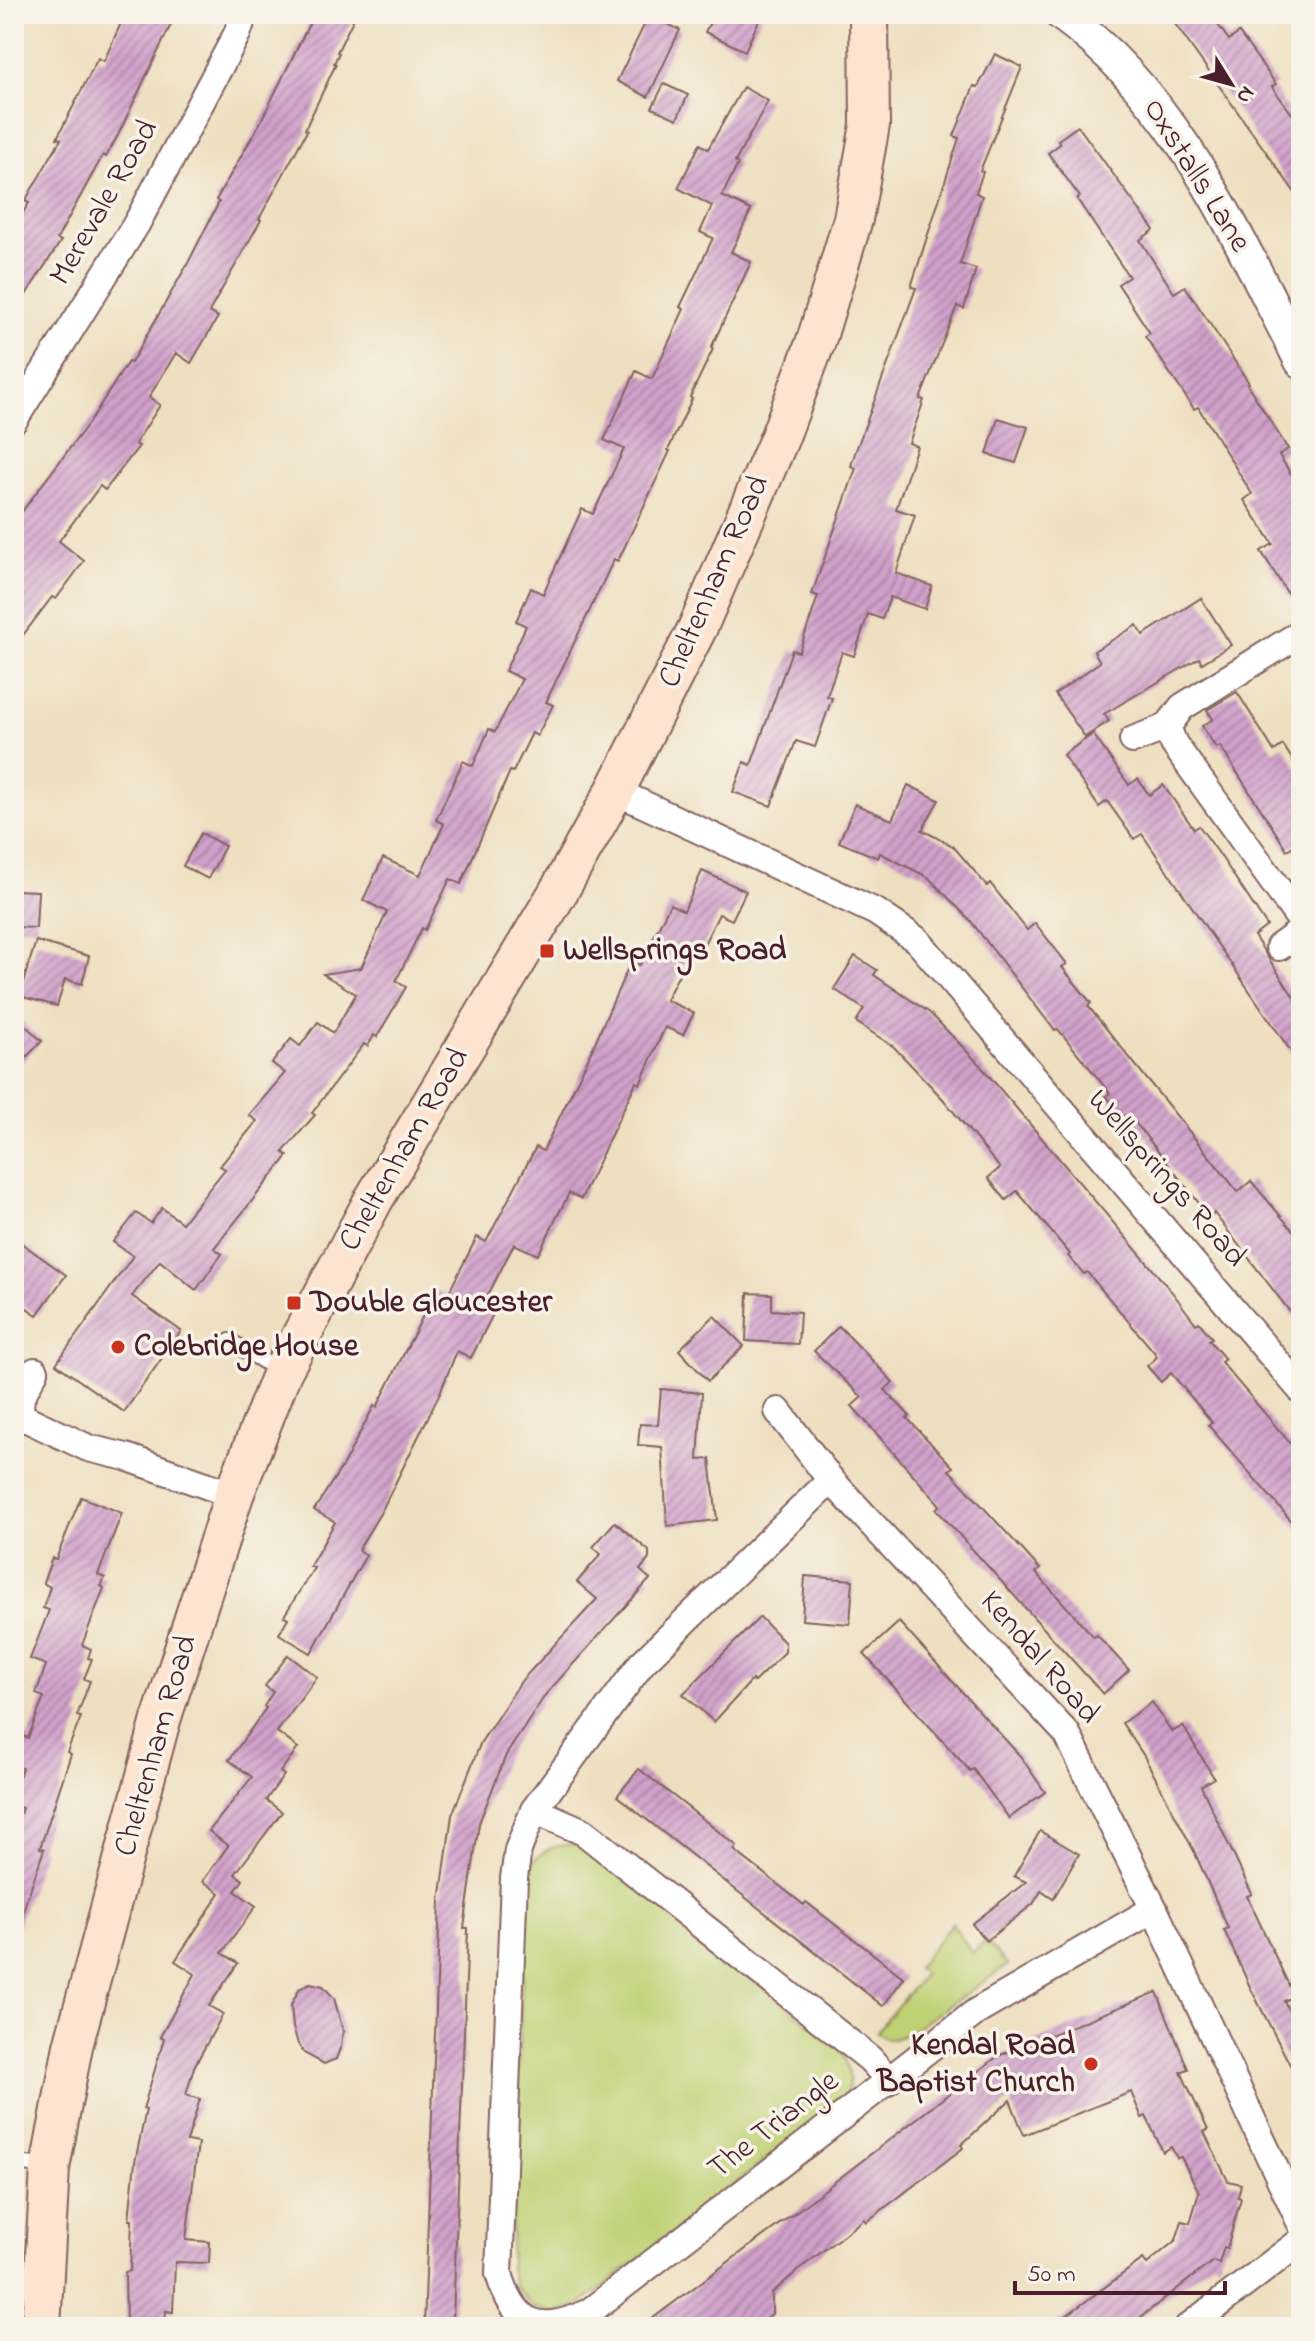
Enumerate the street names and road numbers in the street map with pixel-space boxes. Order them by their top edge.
street label: Oxstalls Lane [1130,90,1262,263]
street label: Merevale Road [38,111,172,295]
street label: Cheltenham Road [647,468,783,696]
street label: Cheltenham Road [328,1039,482,1261]
street label: Wellsprings Road [1075,1079,1257,1279]
street label: Kendal Road [968,1581,1111,1735]
street label: Cheltenham Road [103,1630,211,1862]
street label: The Triangle [698,2059,850,2192]

